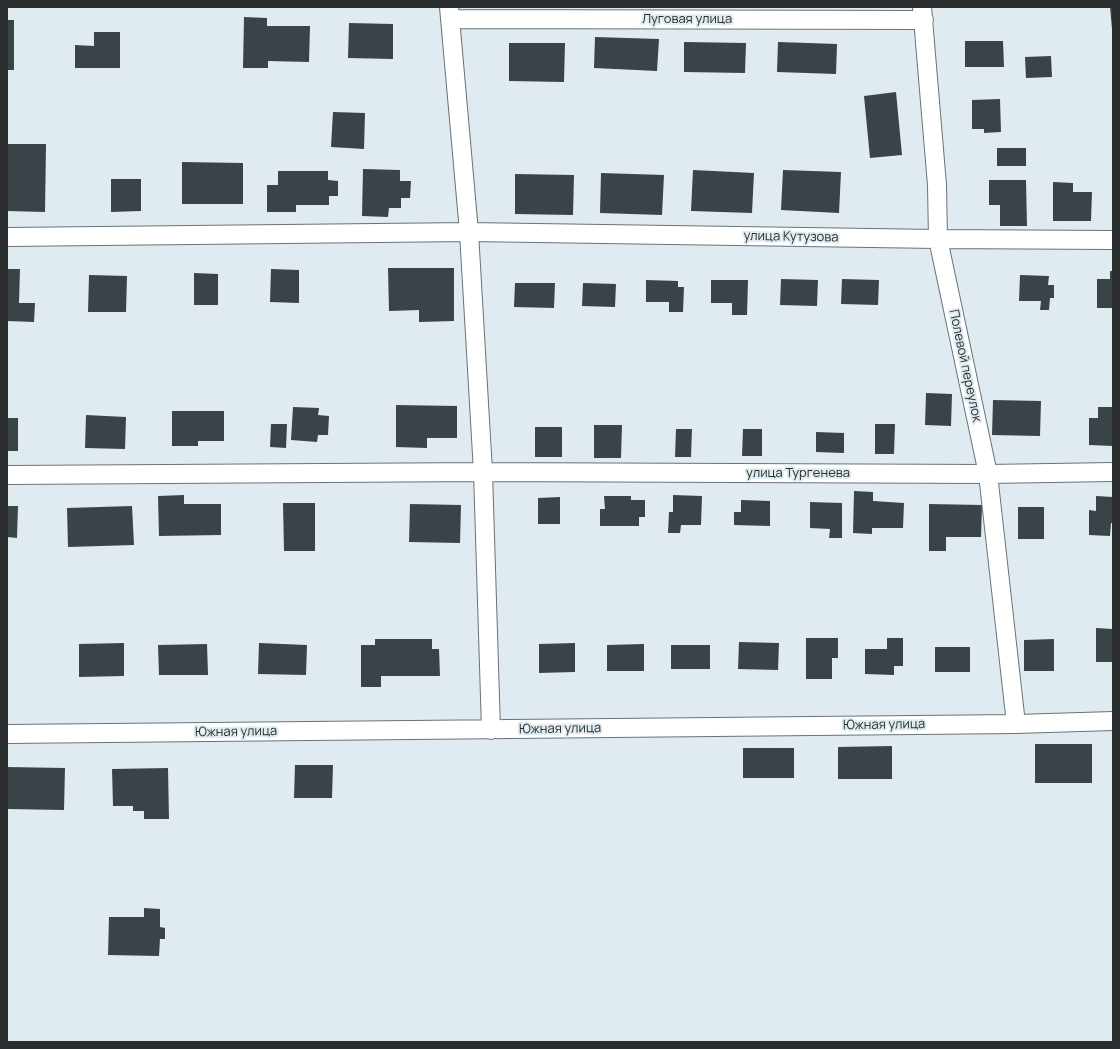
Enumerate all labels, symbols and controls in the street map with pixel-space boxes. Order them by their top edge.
street label: Луговая улица [642,11,732,27]
street label: улица Кутузова [743,228,839,246]
street label: Полевой переулок [945,308,985,424]
street label: улица Тургенева [746,465,850,481]
street label: Южная улица [843,716,925,734]
street label: Южная улица [519,720,601,738]
street label: Южная улица [195,723,277,741]

